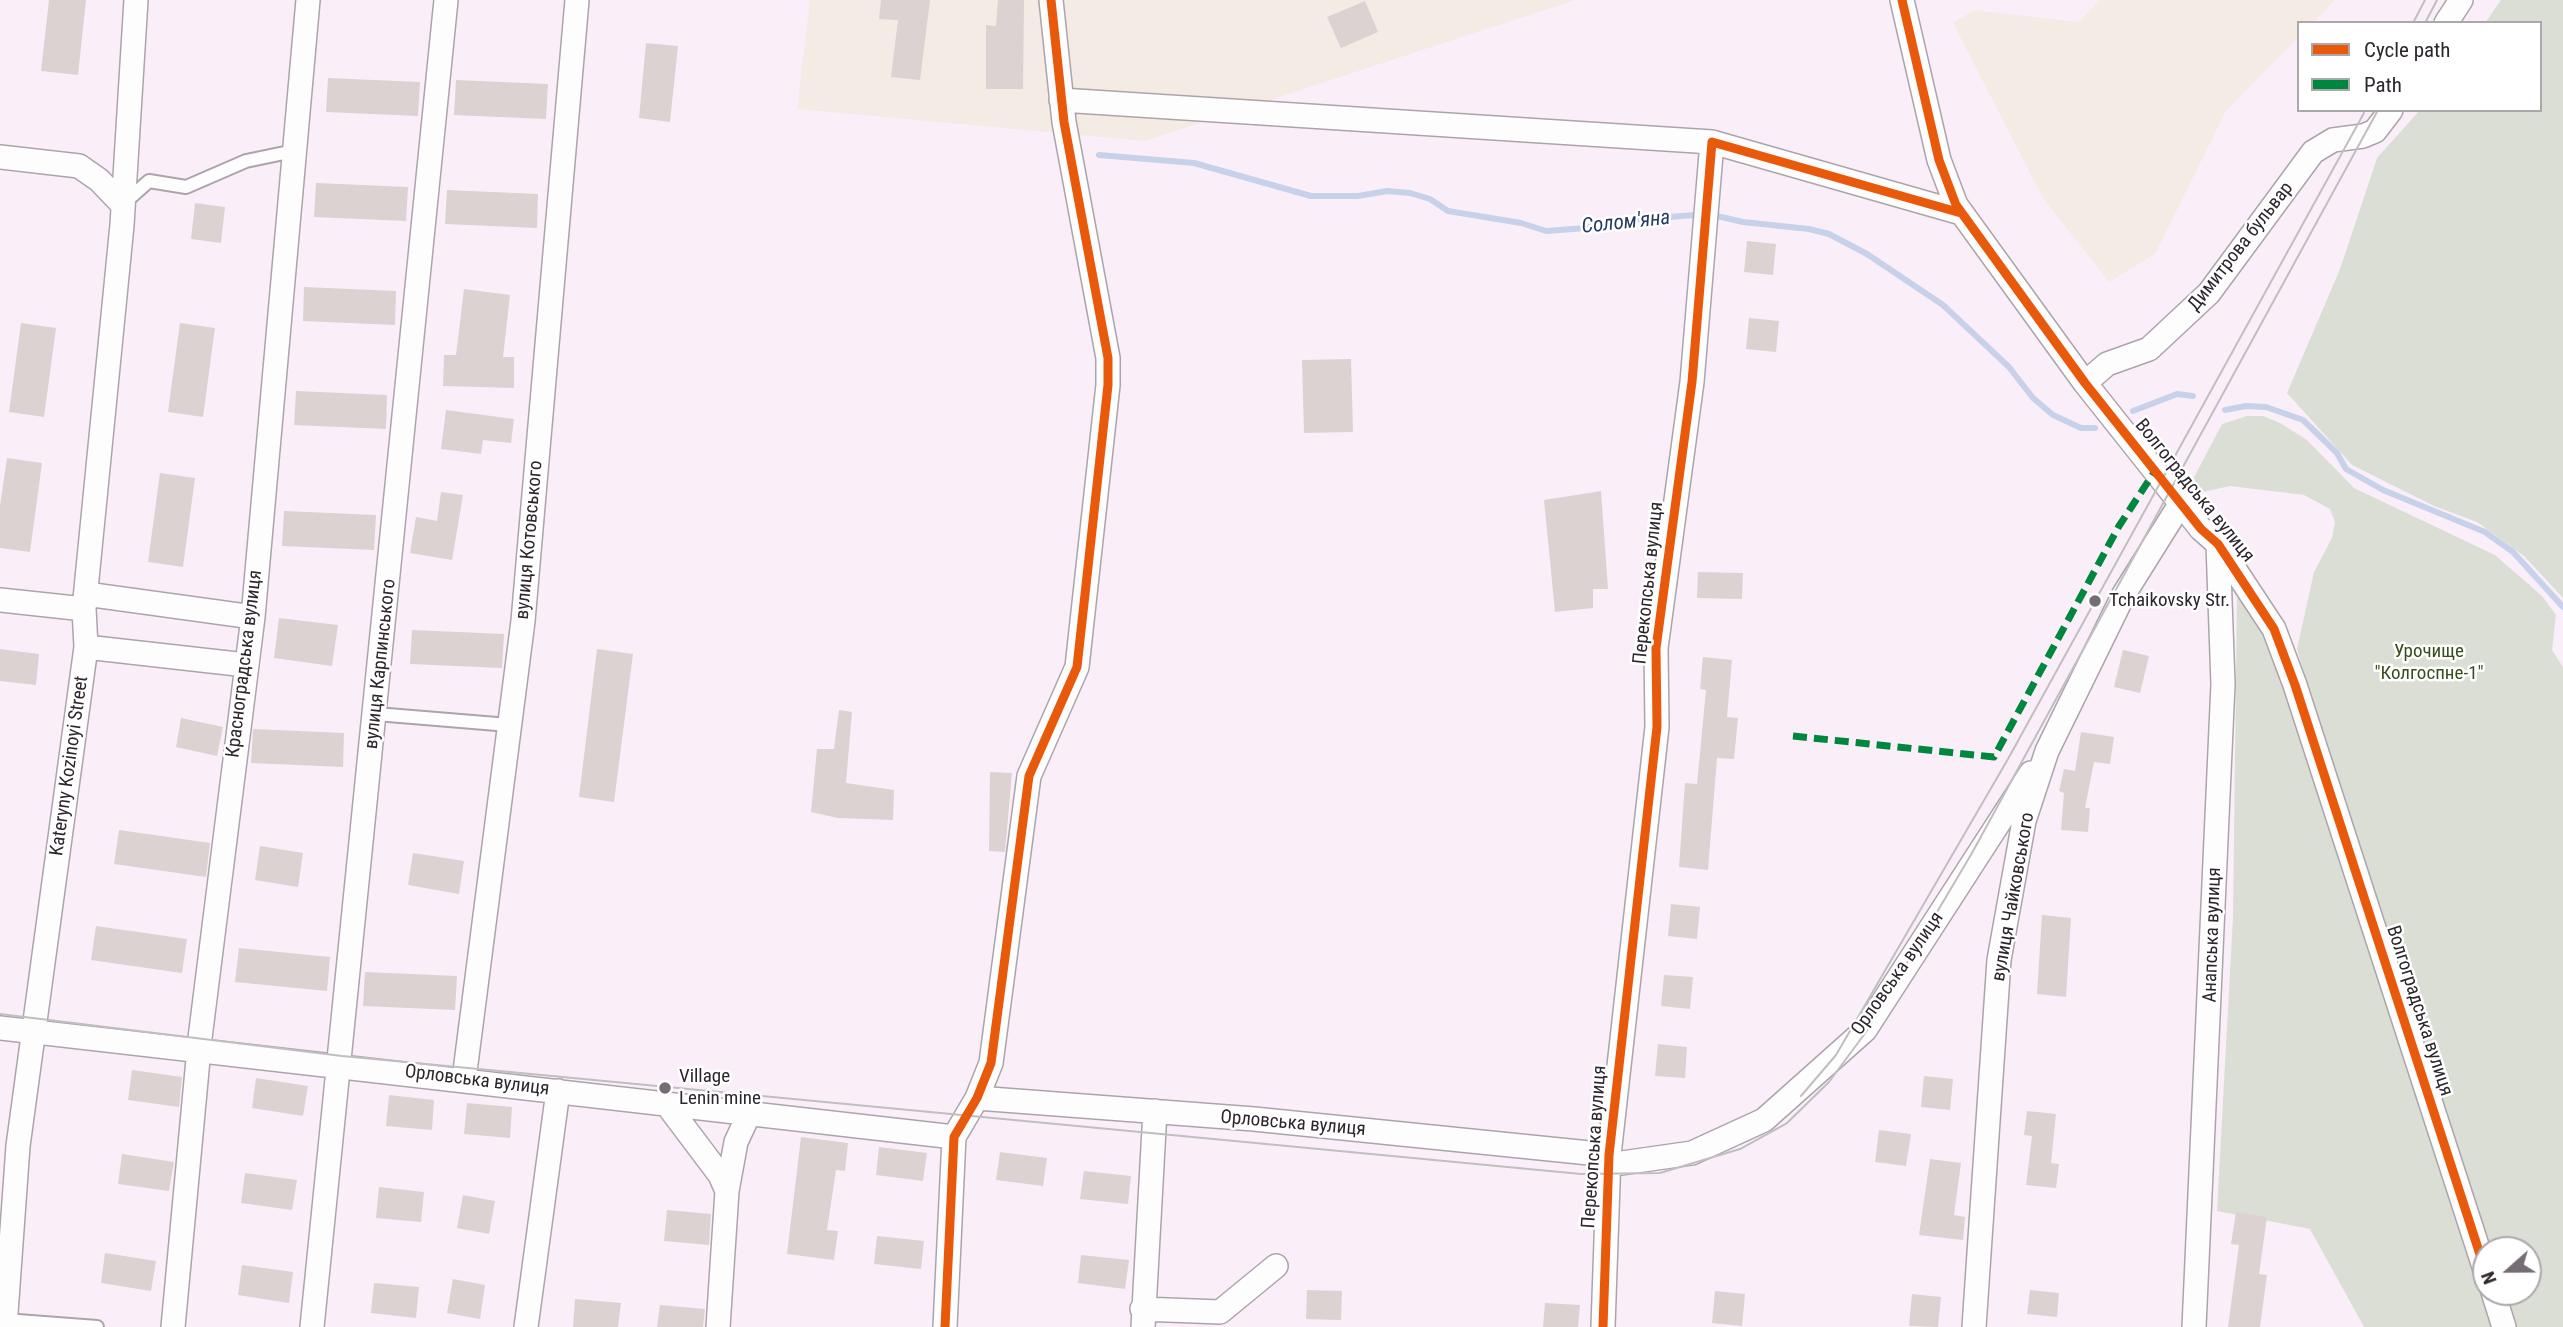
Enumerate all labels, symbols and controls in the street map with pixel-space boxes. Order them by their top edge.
legend [2297,21,2542,112]
text: Cycle path [2364,38,2450,62]
text: Path [2364,73,2402,97]
street label: Димитрова бульвар [2183,178,2299,316]
water label: Солом'яна [1580,206,1672,240]
street label: Волгоградська вулиця [2129,415,2259,567]
street label: вулиця Котовського [512,460,548,620]
street label: Перекопська вулиця [1629,501,1669,665]
street label: Красноградська вулиця [222,569,268,759]
street label: вулиця Карпинського [361,578,401,750]
place label: Tchaikovsky Str. [2109,590,2230,612]
marker: Tchaikovsky Str. [2087,593,2103,609]
park label: Урочище "Колгоспне-1" [2374,641,2484,685]
street label: Kateryny Kozinoyi Street [46,675,94,857]
street label: вулиця Чайковського [1988,811,2040,983]
street label: Анапська вулиця [2199,867,2227,1003]
street label: Орловська вулиця [1847,908,1949,1040]
street label: Волгоградська вулиця [2381,923,2457,1099]
street label: Орловська вулиця [403,1061,551,1101]
street label: Перекопська вулиця [1578,1065,1612,1229]
place label: Village Lenin mine [679,1066,761,1110]
marker: Village Lenin mine [657,1080,673,1096]
street label: Орловська вулиця [1220,1106,1366,1142]
north arrow [2472,1236,2542,1306]
text: N [2476,1268,2502,1288]

